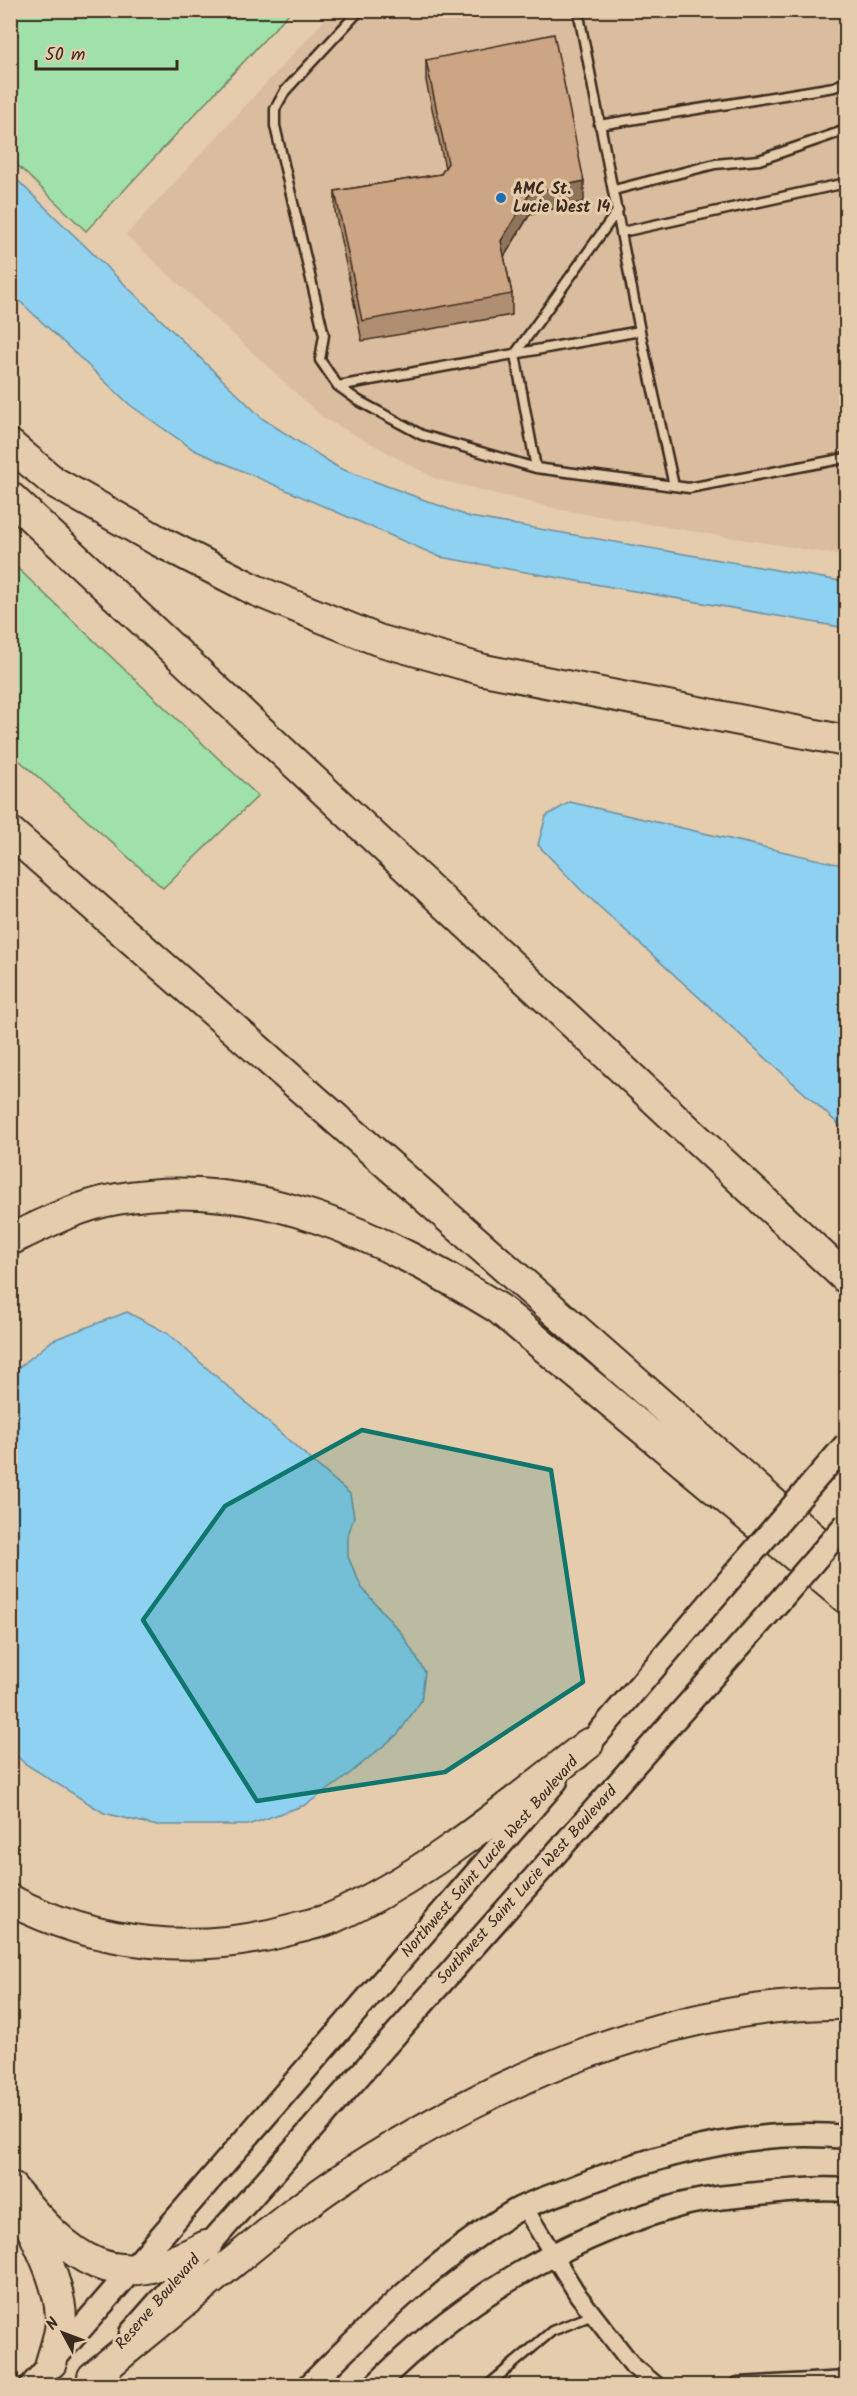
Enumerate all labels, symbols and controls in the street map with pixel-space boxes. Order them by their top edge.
scale bar [36,33,177,71]
text: 50 m [45,41,85,70]
place label: AMC St. Lucie West 14 [513,177,611,220]
marker: AMC St. Lucie West 14 [494,191,508,205]
street label: Northwest Saint Lucie West Boulevard [395,1750,586,1963]
street label: Southwest Saint Lucie West Boulevard [431,1779,624,1990]
street label: Reserve Boulevard [109,2248,207,2355]
north arrow [33,2303,93,2363]
text: N [40,2312,66,2336]

